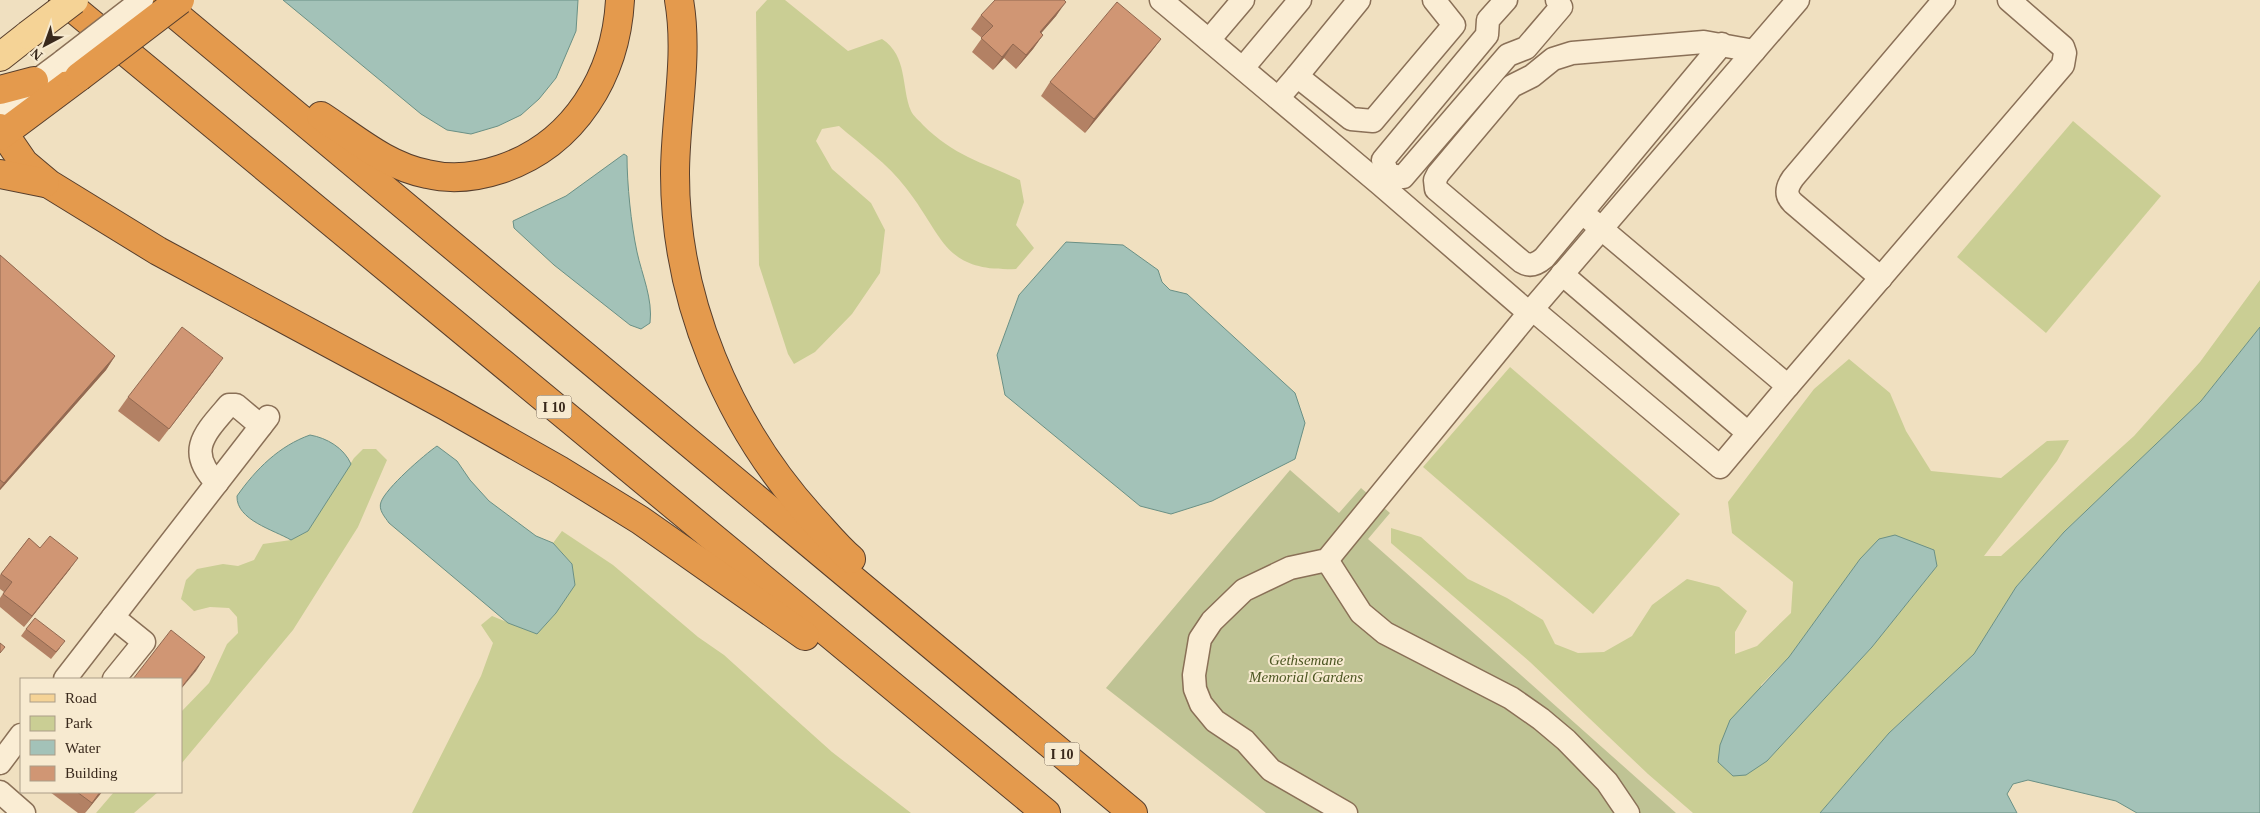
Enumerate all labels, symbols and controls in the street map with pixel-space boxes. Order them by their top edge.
north arrow [20,20,70,70]
text: N [28,45,46,63]
road number: I 10 [536,396,572,418]
park label: Gethsemane Memorial Gardens [1248,652,1363,685]
legend [20,678,182,793]
text: Road [65,690,97,706]
text: Park [65,715,93,731]
text: Water [65,740,100,756]
road number: I 10 [1044,742,1080,766]
text: Building [65,765,118,781]

